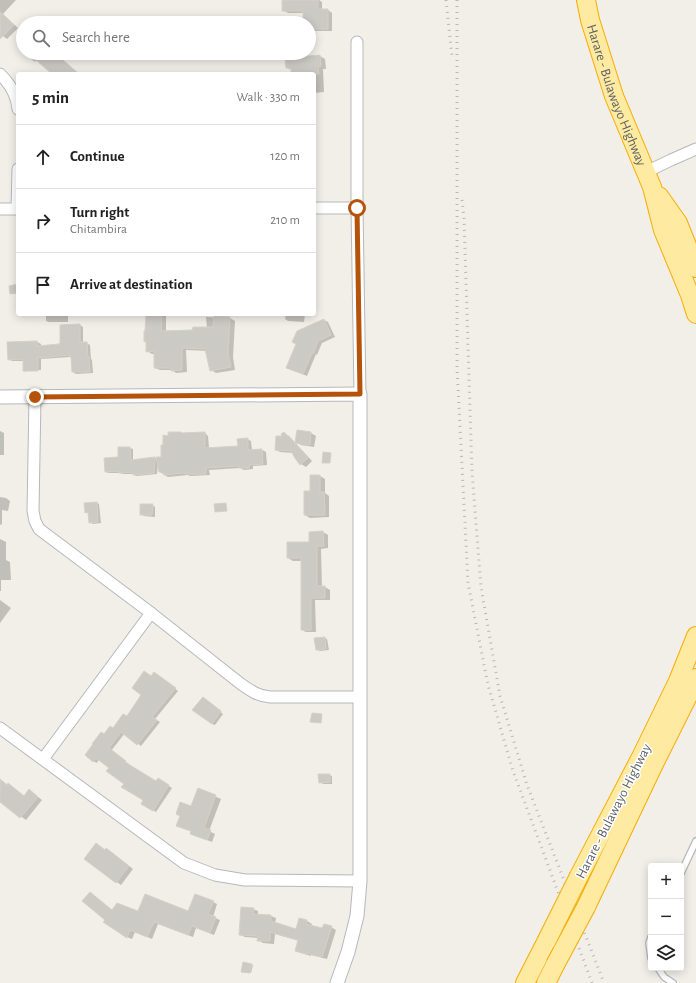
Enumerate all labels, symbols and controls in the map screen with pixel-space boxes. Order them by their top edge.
search box [16,16,316,60]
street label: Harare - Bulawayo Highway [584,23,648,168]
icon: search [30,27,52,49]
text: Search here [62,30,130,45]
text: 5 min [32,89,69,106]
text: Walk · 330 m [237,91,300,104]
icon: ahead [32,146,54,168]
text: Continue [70,149,125,164]
text: 120 m [270,150,300,163]
route start [348,199,366,217]
text: Turn right [70,205,129,220]
icon: right [32,210,54,232]
text: 210 m [270,214,300,227]
text: Chitambira [70,223,127,236]
icon: arrive [32,274,54,296]
text: Arrive at destination [70,277,193,292]
route end [26,388,44,406]
street label: Harare - Bulawayo Highway [574,742,654,881]
map controls [648,863,684,971]
button: + [648,863,684,899]
button: − [648,899,684,935]
button: layers [648,935,684,971]

